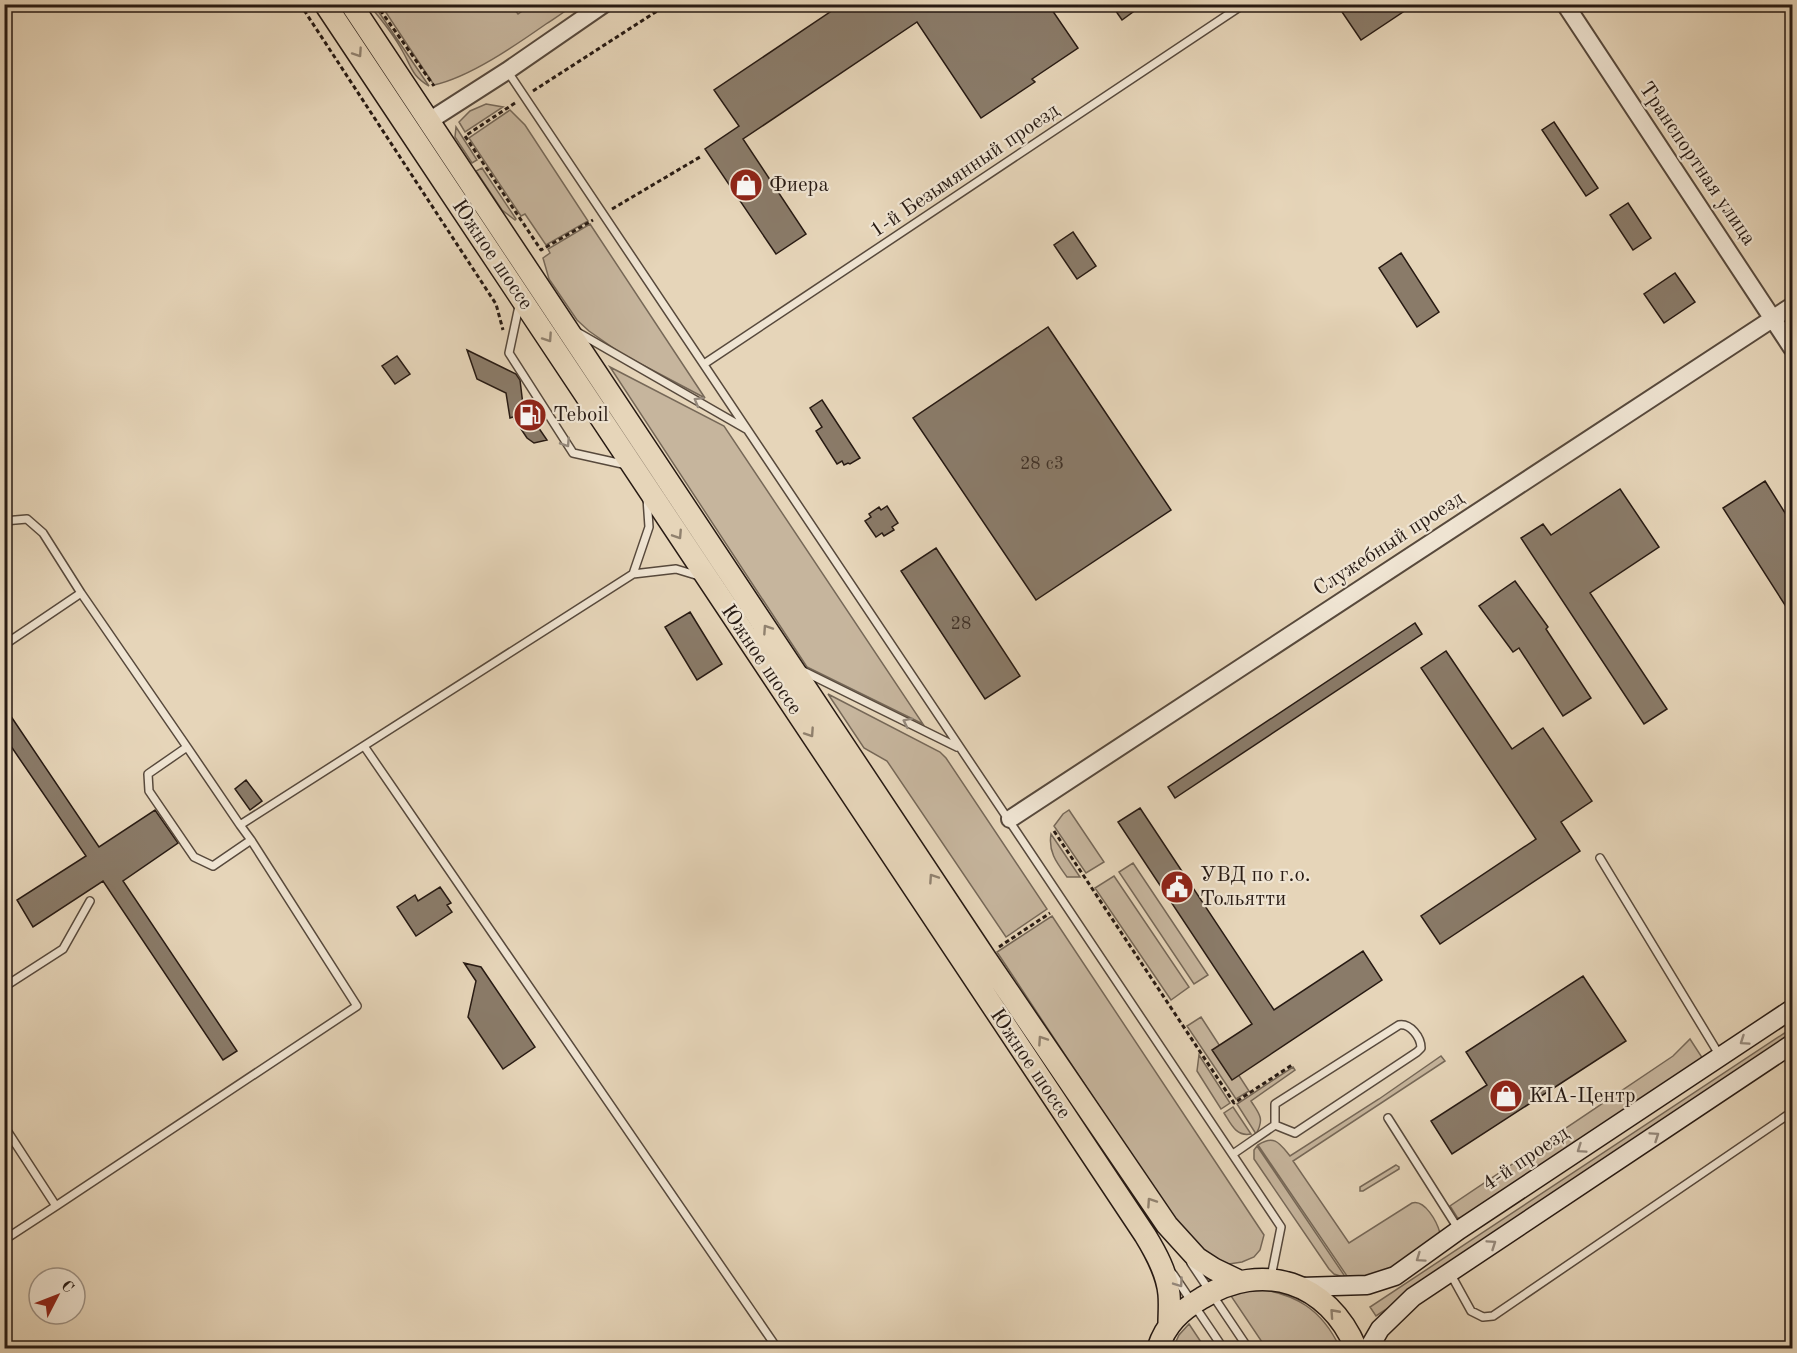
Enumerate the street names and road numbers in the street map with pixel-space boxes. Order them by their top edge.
street label: Транспортная улица [1635,79,1759,249]
street label: 1-й Безымянный проезд [867,100,1064,242]
street label: Южное шоссе [448,196,536,314]
street label: Служебный проезд [1310,487,1469,600]
street label: Южное шоссе [717,601,805,719]
street label: Южное шоссе [986,1005,1074,1123]
street label: 4-й проезд [1479,1122,1573,1195]

